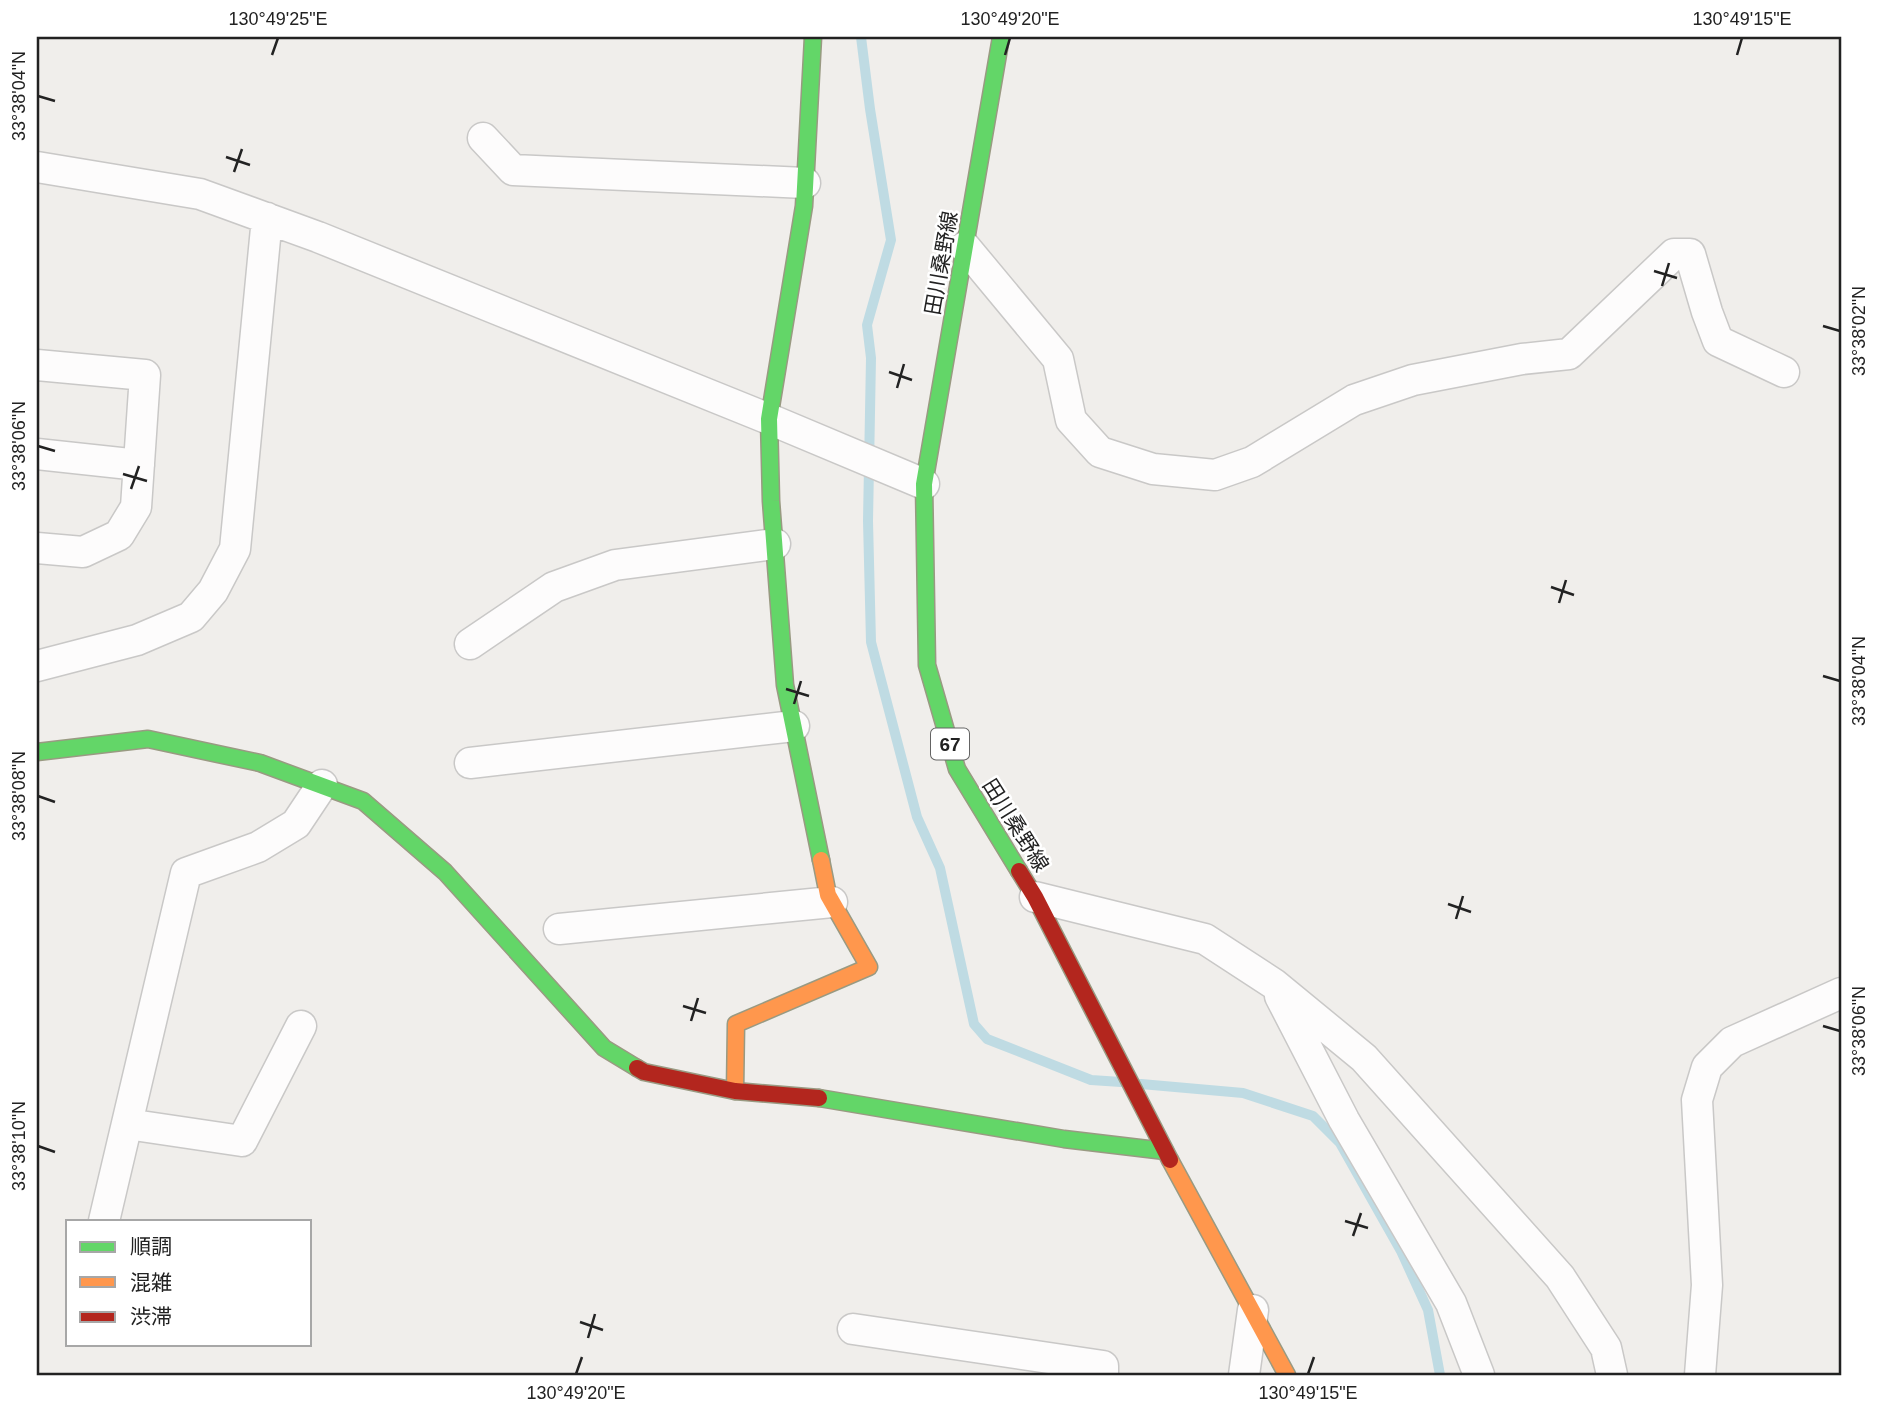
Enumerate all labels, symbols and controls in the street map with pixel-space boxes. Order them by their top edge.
text: 130°49'25"E [228,9,328,29]
text: 130°49'20"E [960,9,1060,29]
text: 130°49'15"E [1692,9,1792,29]
text: 33°38'04"N [9,51,29,141]
street label: 田川桑野線 [921,209,961,317]
text: 33°38'02"N [1849,286,1869,376]
text: 33°38'06"N [9,401,29,491]
text: 33°38'04"N [1849,636,1869,726]
road number: 67 [931,729,969,760]
text: 33°38'08"N [9,751,29,841]
street label: 田川桑野線 [978,774,1054,876]
text: 33°38'06"N [1849,986,1869,1076]
text: 33°38'10"N [9,1101,29,1191]
legend [66,1220,312,1346]
text: 順調 [130,1235,172,1258]
text: 混雑 [130,1271,172,1294]
text: 渋滞 [130,1305,172,1328]
text: 130°49'20"E [526,1383,626,1403]
text: 130°49'15"E [1258,1383,1358,1403]

